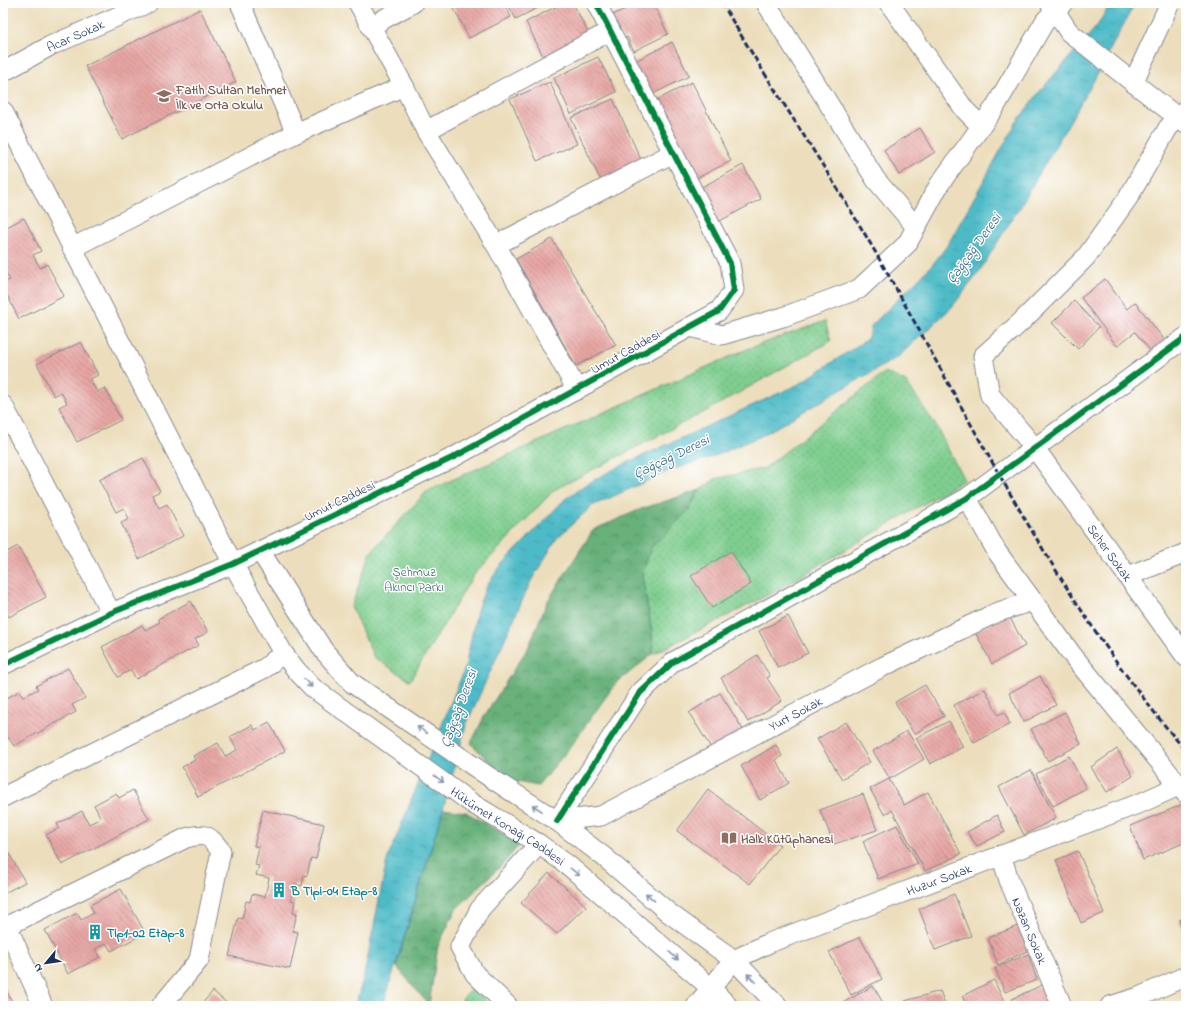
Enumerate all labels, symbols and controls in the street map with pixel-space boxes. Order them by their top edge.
street label: Acar Sokak [44,15,108,57]
place label: Fatih Sultan Mehmet İlk ve Orta Okulu [175,81,287,115]
school or university icon: Fatih Sultan Mehmet İlk ve Orta Okulu [155,87,173,105]
water label: Çağçağ Deresi [942,208,1008,288]
street label: Umut Caddesi [588,325,664,379]
water label: Çağçağ Deresi [630,429,714,485]
street label: Umut Caddesi [301,476,378,527]
street label: Seher Sokak [1082,521,1136,586]
park label: Şehmuz Akıncı Parkı [384,563,444,597]
water label: Çağçağ Deresi [436,665,484,751]
one-way arrow [303,678,313,688]
street label: Yurt Sokak [766,692,826,736]
one-way arrow [416,726,427,734]
one-way arrow [433,775,444,784]
street label: Hükümet Konağı Caddesi [446,783,568,871]
one-way arrow [532,804,543,812]
library icon: Halk Kütüphanesi [720,829,738,847]
place label: Halk Kütüphanesi [741,830,833,849]
street label: Huzur Sokak [904,859,975,901]
one-way arrow [570,867,580,876]
building icon: B Tipi-04 Etap-8 [270,881,288,899]
place label: B Tipi-04 Etap-8 [290,882,378,901]
one-way arrow [645,892,655,901]
street label: Nazan Sokak [1006,895,1051,968]
building icon: Tip1-02 Etap-8 [86,923,104,941]
place label: Tip1-02 Etap-8 [107,924,184,943]
north arrow [26,943,66,983]
one-way arrow [669,951,679,961]
text: N [29,960,47,974]
one-way arrow [746,973,756,983]

